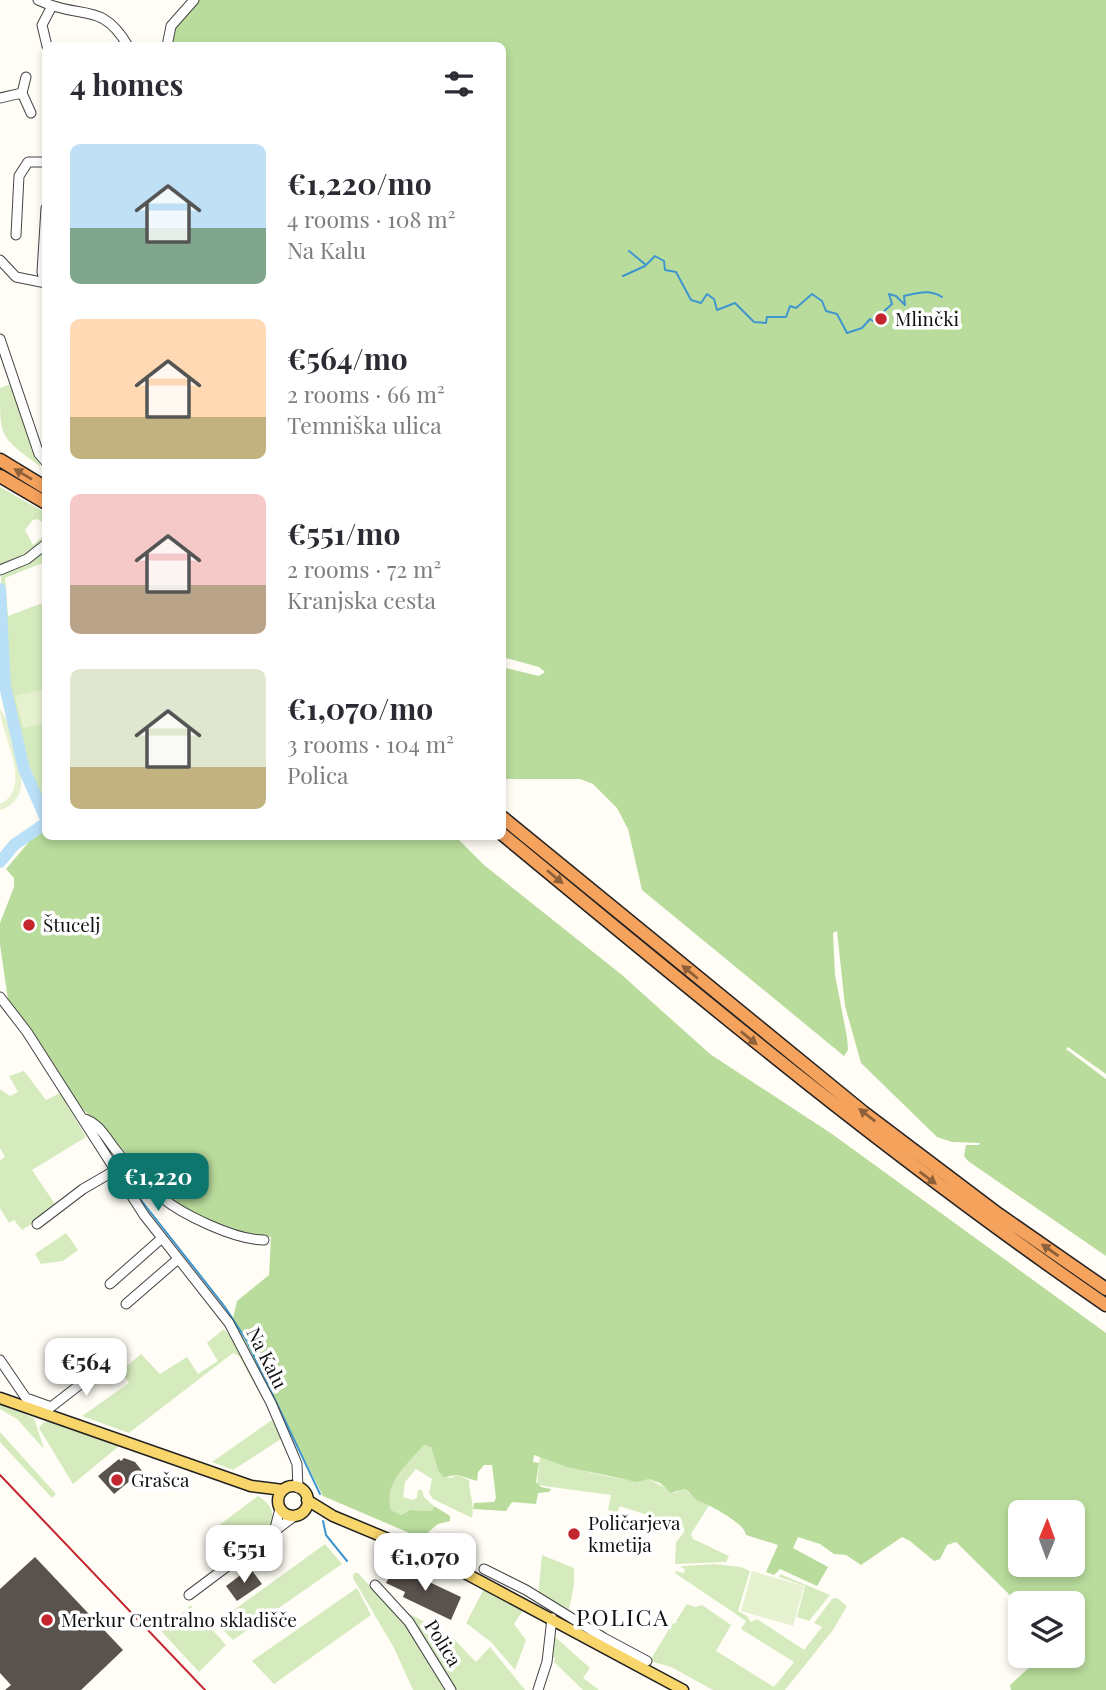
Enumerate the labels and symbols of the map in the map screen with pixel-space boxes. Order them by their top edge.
place label: Mlinčki [895,305,960,331]
marker: Mlinčki [873,311,889,327]
one-way arrow [13,468,32,480]
one-way arrow [546,869,563,884]
place label: Štucelj [43,911,100,937]
marker: Štucelj [21,917,37,933]
one-way arrow [681,964,699,980]
one-way arrow [740,1030,757,1045]
one-way arrow [858,1108,876,1122]
pin: €1,220 [101,1154,215,1213]
one-way arrow [919,1171,937,1185]
one-way arrow [1041,1243,1059,1257]
street label: Na Kalu [241,1323,294,1393]
pin: €564 [45,1338,127,1398]
place label: Grašca [131,1466,190,1492]
marker: Grašca [109,1472,125,1488]
north arrow [1008,1500,1085,1577]
place label: Poličarjeva kmetija [588,1509,681,1557]
pin: €551 [203,1526,285,1585]
marker: Poličarjeva kmetija [566,1526,582,1542]
pin: €1,070 [368,1534,482,1593]
district label: POLICA [576,1601,670,1632]
place label: Merkur Centralno skladišče [61,1606,297,1632]
marker: Merkur Centralno skladišče [39,1612,55,1628]
street label: Polica [419,1614,469,1671]

